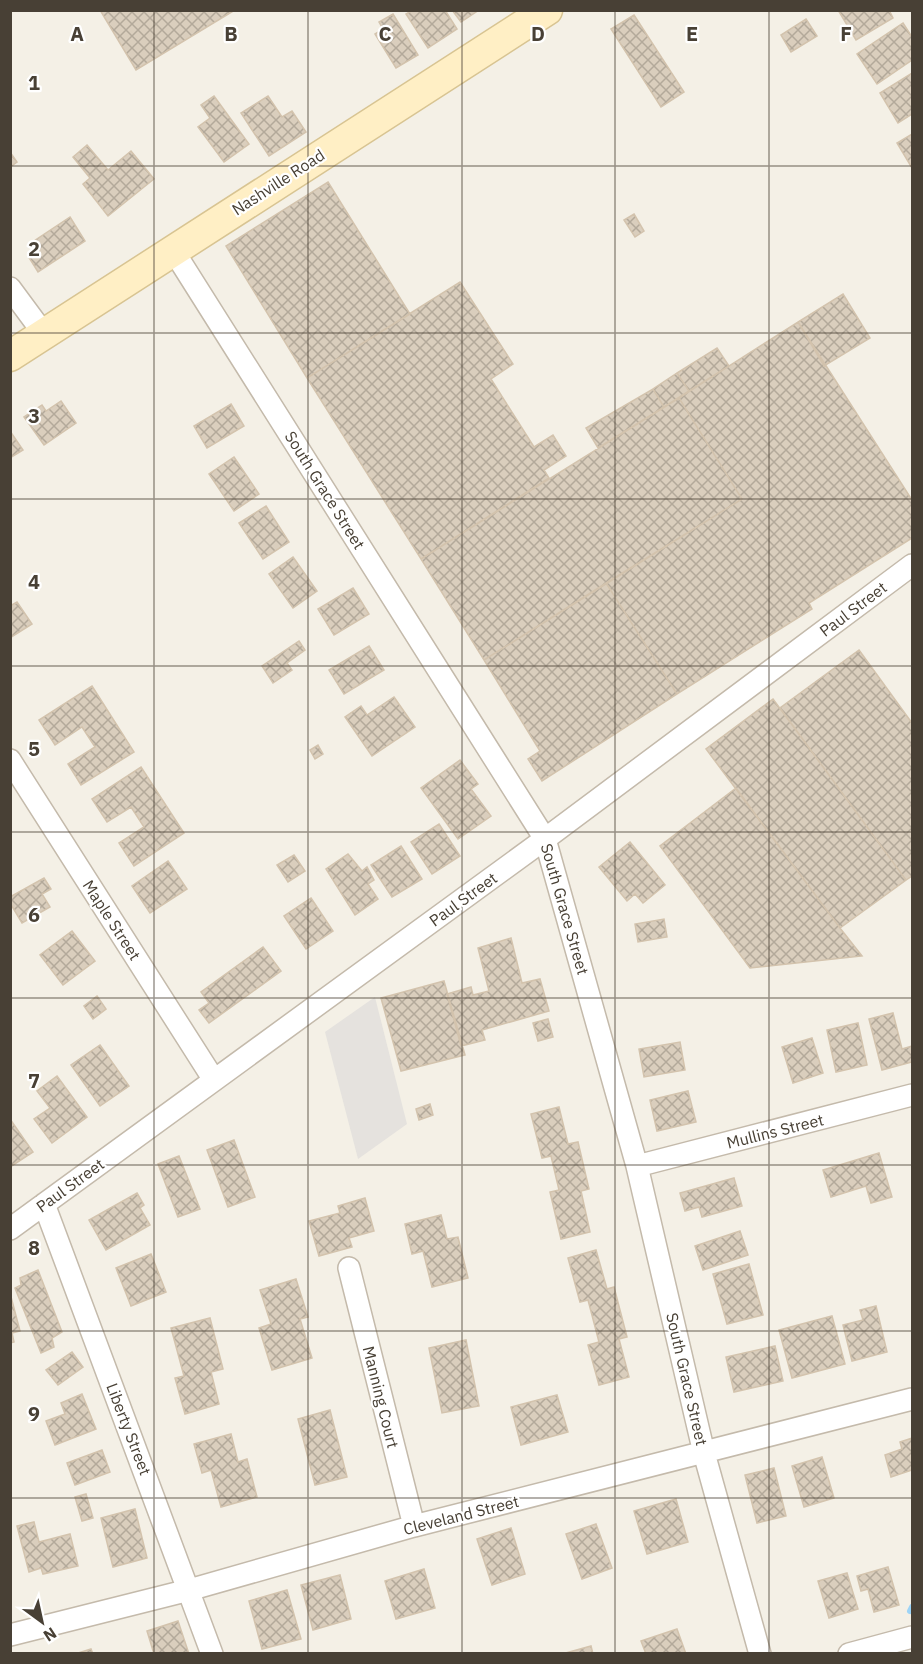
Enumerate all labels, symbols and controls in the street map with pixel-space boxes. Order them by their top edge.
text: A [70,20,84,47]
text: B [224,20,238,47]
text: C [378,20,392,47]
text: D [531,20,545,47]
text: E [686,20,698,47]
text: F [840,20,852,47]
text: 1 [28,69,40,96]
street label: Nashville Road [228,145,328,219]
text: 2 [28,235,40,262]
text: 3 [28,402,40,429]
street label: South Grace Street [281,427,369,553]
text: 4 [28,568,40,595]
street label: Paul Street [815,577,891,641]
text: 5 [28,735,40,762]
street label: South Grace Street [537,841,593,977]
street label: Paul Street [425,868,501,930]
street label: Maple Street [79,876,145,964]
text: 6 [28,901,40,928]
text: 7 [28,1067,40,1094]
street label: Mullins Street [724,1109,826,1153]
street label: Paul Street [32,1154,108,1216]
text: 8 [28,1234,40,1261]
street label: South Grace Street [662,1311,712,1447]
street label: Manning Court [359,1344,403,1450]
street label: Liberty Street [102,1380,156,1478]
text: 9 [28,1400,40,1427]
street label: Cleveland Street [401,1491,521,1539]
north arrow [12,1592,72,1652]
text: N [40,1623,60,1646]

